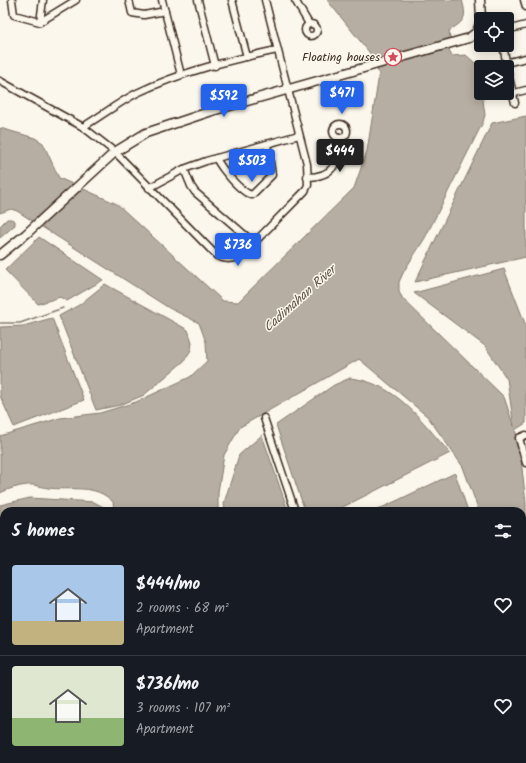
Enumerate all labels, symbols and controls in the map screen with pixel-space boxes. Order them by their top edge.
map controls [474,12,514,100]
button: locate [474,12,514,52]
place icon: Floating houses [383,47,403,67]
place label: Floating houses [302,48,380,67]
button: layers [474,60,514,100]
pin: $471 [318,81,366,115]
text: $471 [330,83,354,104]
pin: $592 [200,84,248,118]
text: $592 [210,86,238,107]
pin: $444 [316,139,364,173]
text: $444 [326,141,354,162]
pin: $503 [228,149,276,183]
text: $503 [238,151,266,172]
pin: $736 [214,233,262,267]
text: $736 [224,235,252,256]
water label: Cadimahan River [259,259,343,337]
text: 5 homes [12,518,75,545]
icon: filters [492,520,514,542]
text: $444/mo [136,571,200,598]
icon: home [44,581,92,629]
icon: heart [492,594,514,616]
text: 2 rooms · 68 m² [136,598,229,619]
text: Apartment [136,619,194,640]
text: $736/mo [136,671,199,698]
icon: home [44,682,92,730]
icon: heart [492,695,514,717]
text: 3 rooms · 107 m² [136,698,230,719]
text: Apartment [136,719,194,740]

